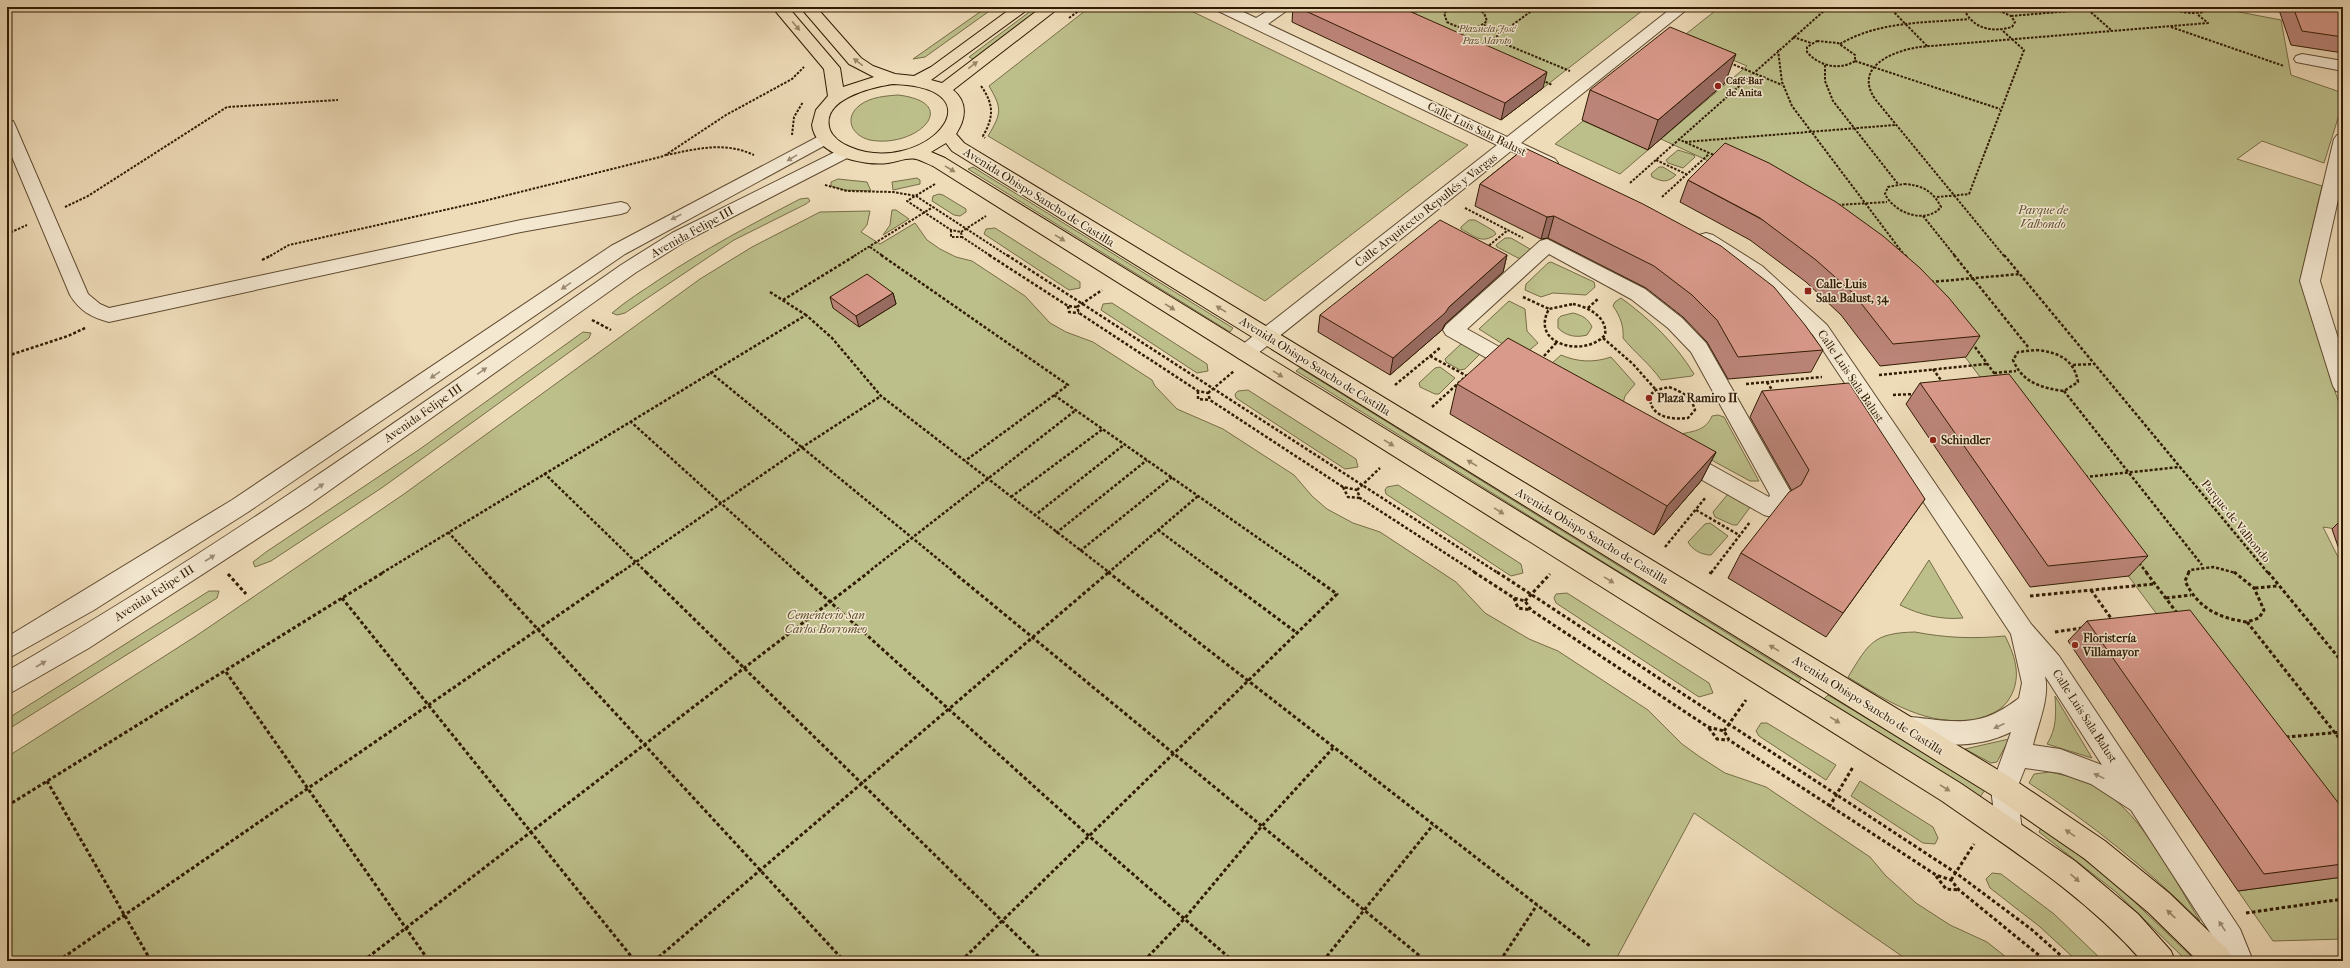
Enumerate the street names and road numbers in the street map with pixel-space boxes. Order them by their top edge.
street label: Calle Luis Sala Balust [1425,99,1529,159]
street label: Avenida Obispo Sancho de Castilla [960,144,1118,250]
street label: Calle Arquitecto Repullés y Vargas [1352,150,1500,270]
street label: Avenida Felipe III [647,203,736,261]
street label: Avenida Obispo Sancho de Castilla [1236,313,1394,419]
street label: Calle Luis Sala Balust [1815,327,1888,425]
street label: Avenida Felipe III [380,381,465,446]
street label: Parque de Valhondo [2198,477,2274,565]
street label: Avenida Obispo Sancho de Castilla [1512,484,1671,587]
street label: Avenida Felipe III [111,562,197,625]
street label: Avenida Obispo Sancho de Castilla [1789,652,1947,758]
street label: Calle Luis Sala Balust [2050,667,2121,766]

